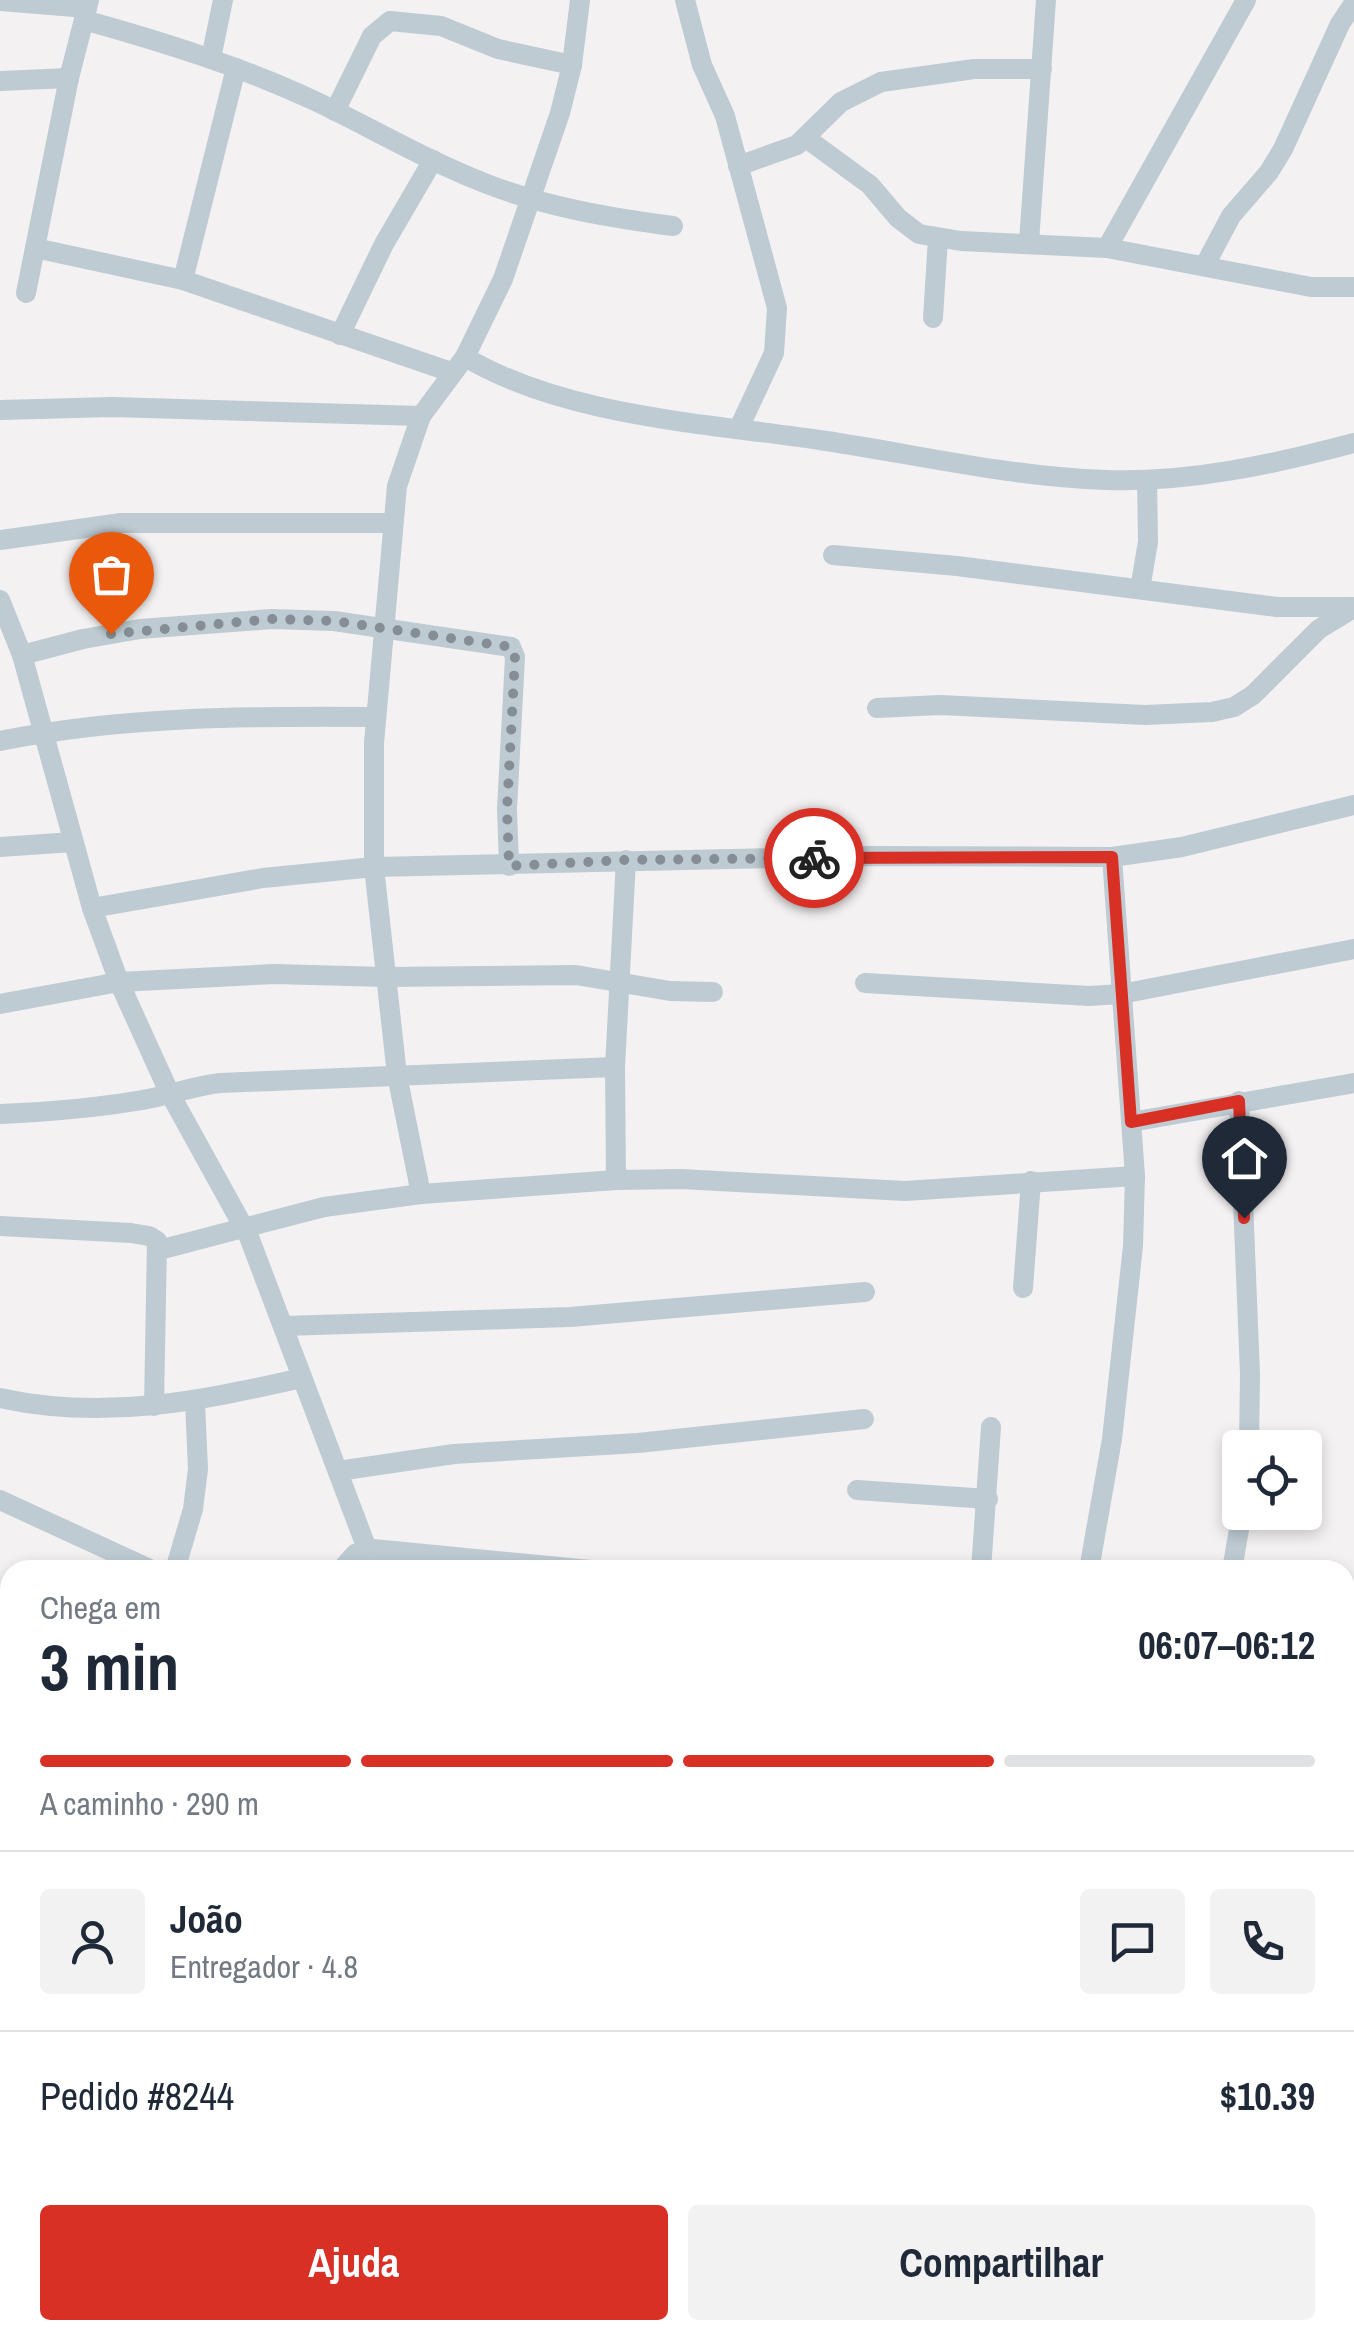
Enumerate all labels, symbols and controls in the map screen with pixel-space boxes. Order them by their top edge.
pin [69,532,154,635]
icon: bag [84,547,139,602]
courier [764,808,864,908]
icon: bike [787,831,842,886]
pin [1202,1116,1287,1219]
icon: home [1217,1131,1272,1186]
map controls [1222,1430,1322,1530]
button: locate [1222,1430,1322,1530]
text: Chega em [40,1586,161,1629]
text: 06:07–06:12 [1138,1620,1315,1671]
text: 3 min [40,1623,179,1710]
text: A caminho · 290 m [40,1782,259,1825]
button: person [40,1889,145,1994]
button: chat [1080,1889,1185,1994]
button: phone [1210,1889,1315,1994]
text: João [170,1894,243,1945]
text: Entregador · 4.8 [170,1945,358,1988]
text: Pedido #8244 [40,2071,234,2122]
text: $10.39 [1220,2071,1315,2122]
button: Ajuda [40,2205,668,2320]
button: Compartilhar [688,2205,1315,2320]

